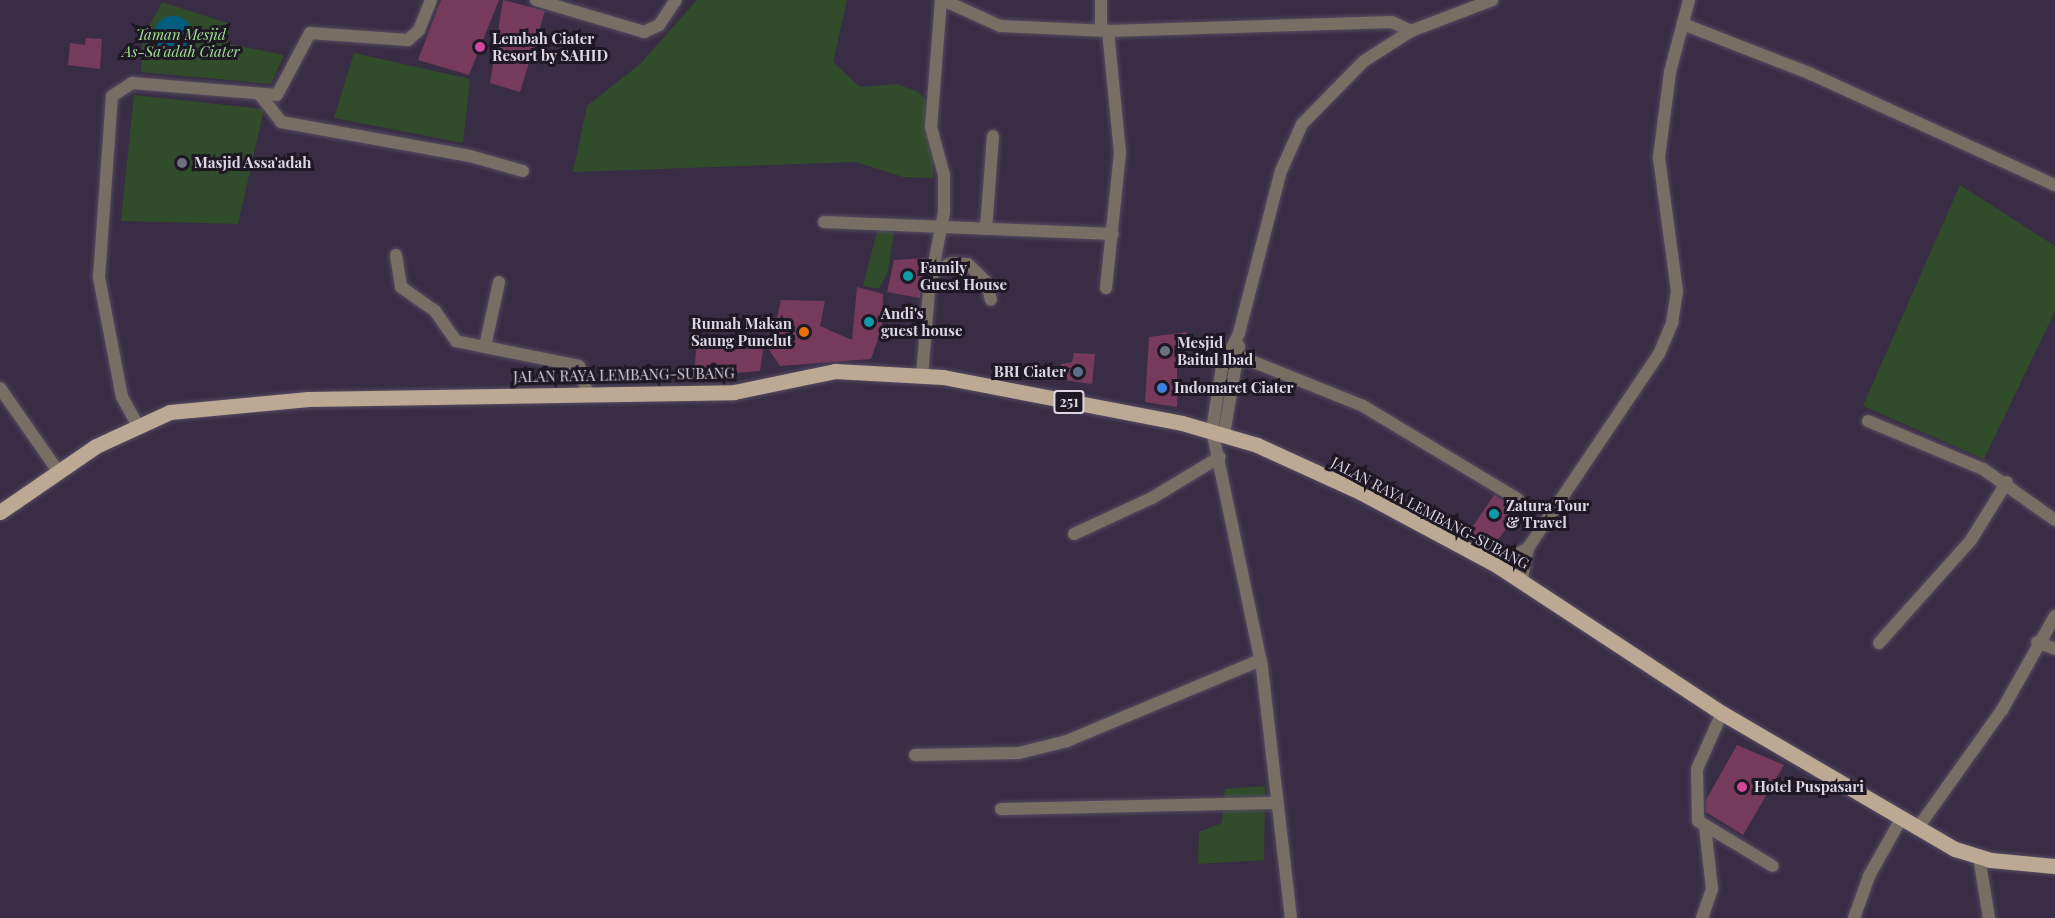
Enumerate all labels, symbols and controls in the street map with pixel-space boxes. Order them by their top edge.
park label: Taman Mesjid As-Sa'adah Ciater [122,25,240,60]
place label: Lembah Ciater Resort by SAHID [492,29,609,64]
marker: Lembah Ciater Resort by SAHID [473,40,487,54]
place label: Masjid Assa'adah [194,154,312,172]
marker: Masjid Assa'adah [175,156,189,170]
place label: Family Guest House [920,258,1007,293]
marker: Family Guest House [901,269,915,283]
place label: Andi's guest house [881,304,963,339]
place label: Rumah Makan Saung Punclut [691,314,792,349]
marker: Andi's guest house [862,315,876,329]
marker: Rumah Makan Saung Punclut [797,325,811,339]
place label: Mesjid Baitul Ibad [1177,333,1253,368]
marker: Mesjid Baitul Ibad [1158,344,1172,358]
place label: BRI Ciater [994,363,1066,381]
street label: JALAN RAYA LEMBANG-SUBANG [513,364,735,386]
marker: BRI Ciater [1071,365,1085,379]
place label: Indomaret Ciater [1174,379,1294,397]
marker: Indomaret Ciater [1155,381,1169,395]
road number: 251 [1052,391,1086,413]
street label: JALAN RAYA LEMBANG-SUBANG [1328,453,1532,573]
place label: Zatura Tour & Travel [1506,496,1589,531]
marker: Zatura Tour & Travel [1487,507,1501,521]
place label: Hotel Puspasari [1754,778,1864,796]
marker: Hotel Puspasari [1735,780,1749,794]

